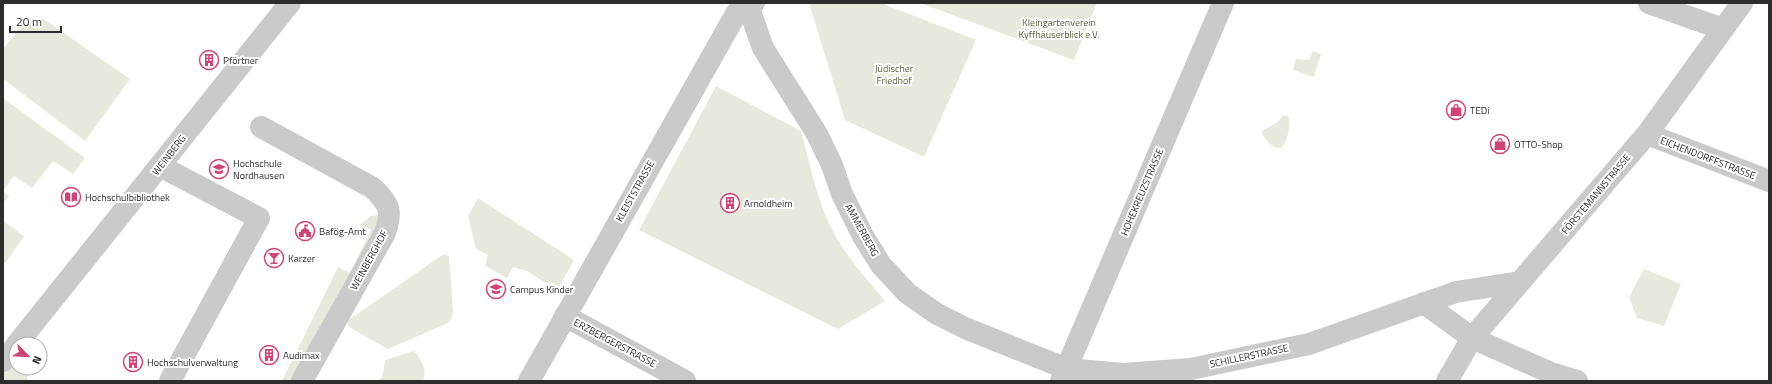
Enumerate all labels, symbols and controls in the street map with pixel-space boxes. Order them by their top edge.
scale bar [10,8,61,34]
text: 20 m [16,12,42,31]
park label: Kleingartenverein Kyffhäuserblick e.V. [1019,15,1099,42]
building icon: Pförtner [198,49,220,71]
place label: Pförtner [223,53,259,68]
park label: Jüdischer Friedhof [875,61,914,88]
shop icon: TEDi [1445,99,1467,121]
place label: TEDi [1470,103,1489,118]
street label: WEINBERG [148,132,190,178]
shop icon: OTTO-Shop [1489,133,1511,155]
street label: EICHENDORFFSTRASSE [1658,133,1758,183]
place label: OTTO-Shop [1514,137,1563,152]
street label: HOHEKREUZSTRASSE [1117,145,1167,238]
street label: FÖRSTEMANNSTRASSE [1558,150,1635,238]
place label: Hochschule Nordhausen [233,156,284,183]
street label: KLEISTSTRASSE [612,157,658,224]
school or university icon: Hochschule Nordhausen [208,158,230,180]
library icon: Hochschulbibliothek [60,186,82,208]
place label: Hochschulbibliothek [85,190,170,205]
building icon: Arnoldheim [719,192,741,214]
place label: Arnoldheim [744,196,793,211]
street label: AMMERBERG [841,201,883,259]
public building icon: Bafög-Amt [294,220,316,242]
place label: Bafög-Amt [319,224,366,239]
street label: WEINBERGHOF [346,227,392,293]
bar icon: Karzer [263,247,285,269]
place label: Karzer [288,251,316,266]
school or university icon: Campus Kinder [485,278,507,300]
place label: Campus Kinder [510,282,574,297]
street label: ERZBERGERSTRASSE [571,315,659,371]
north arrow [8,336,48,376]
street label: SCHILLERSTRASSE [1208,340,1290,372]
building icon: Audimax [258,344,280,366]
place label: Audimax [283,348,320,363]
building icon: Hochschulverwaltung [122,351,144,373]
text: N [28,353,46,367]
place label: Hochschulverwaltung [147,355,238,370]

